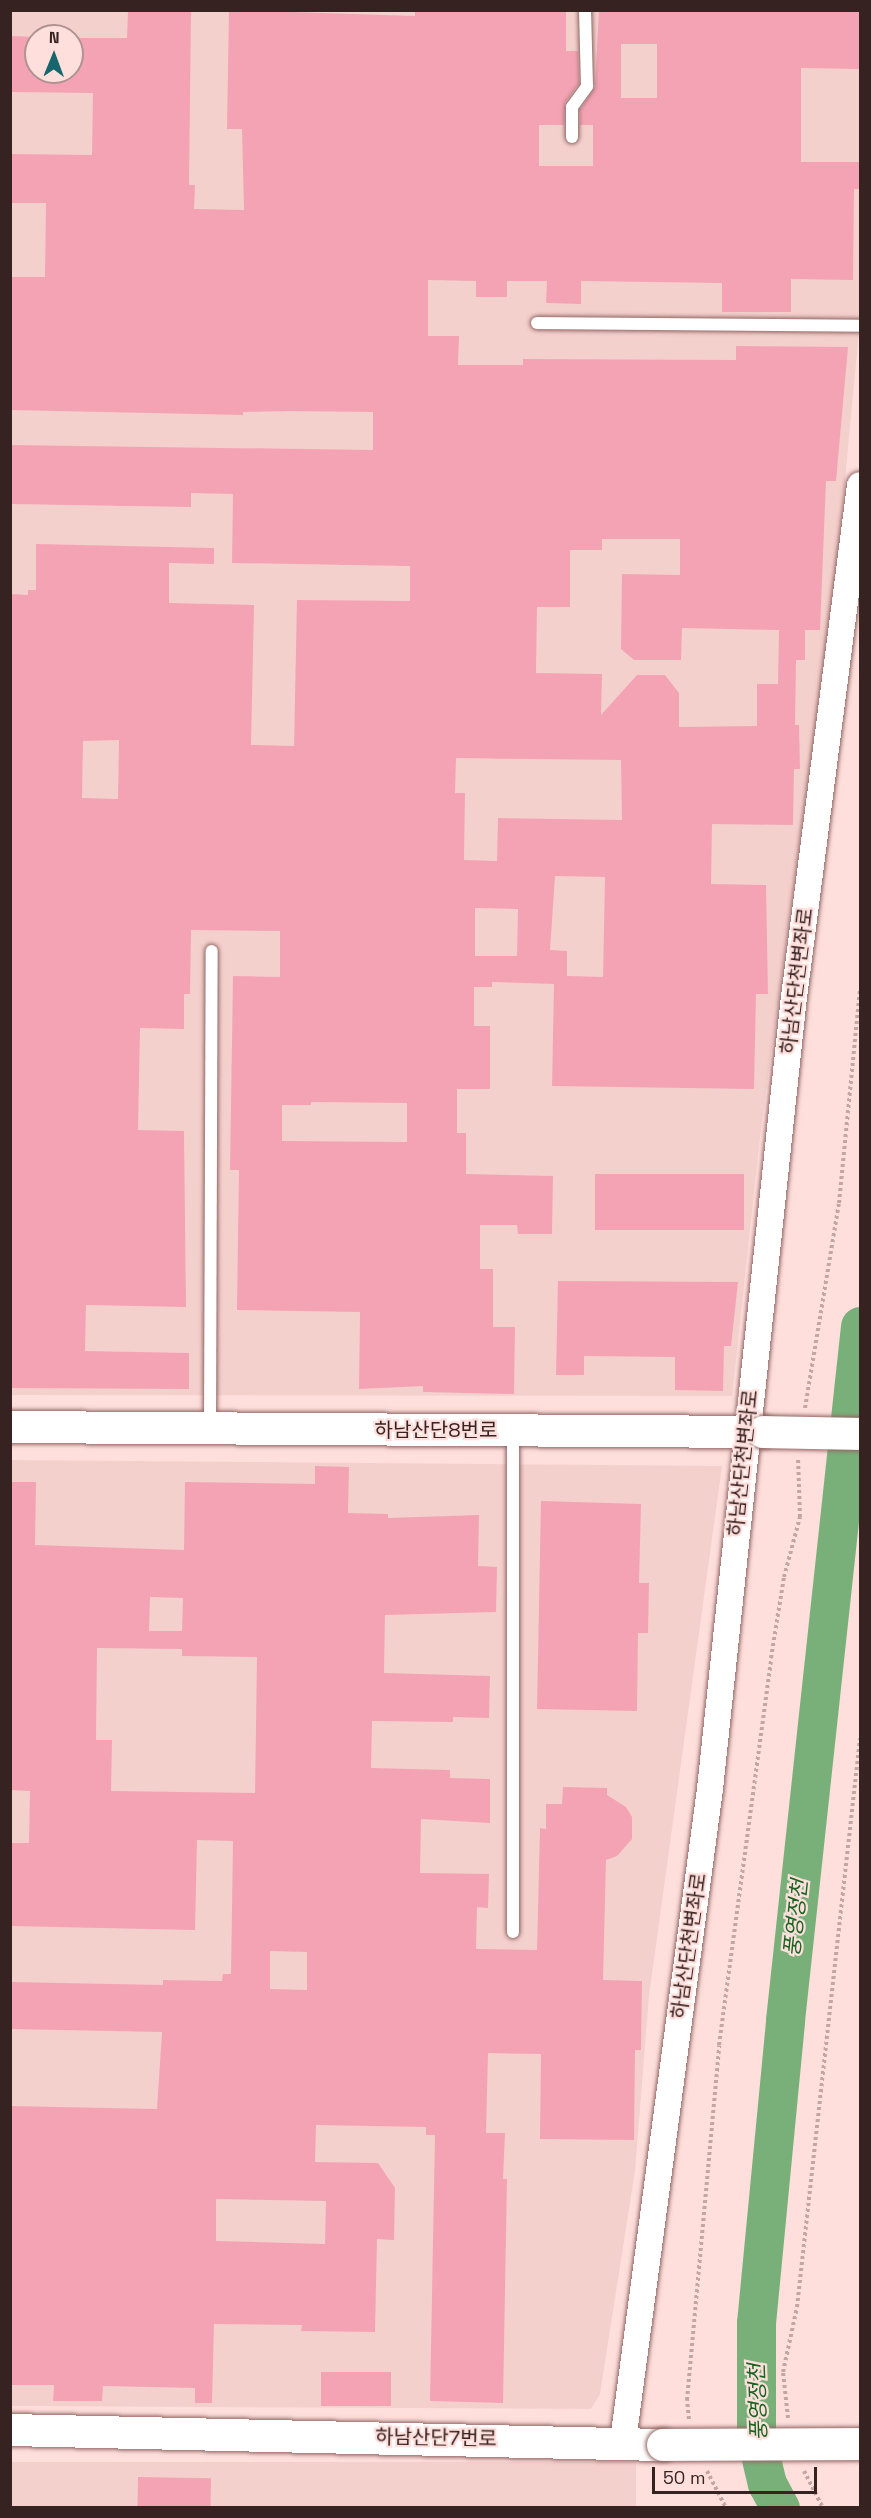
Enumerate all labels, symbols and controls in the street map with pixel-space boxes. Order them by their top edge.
north arrow [24,24,84,84]
text: N [49,27,60,48]
street label: 하남산단천변좌로 [776,906,818,1056]
street label: 하남산단천변좌로 [723,1389,763,1537]
street label: 하남산단8번로 [375,1418,497,1442]
street label: 하남산단천변좌로 [667,1871,711,2021]
water label: 풍영정천 [779,1878,813,1958]
water label: 풍영정천 [744,2363,772,2441]
street label: 하남산단7번로 [375,2425,497,2451]
scale bar [655,2455,820,2493]
text: 50 m [663,2466,705,2489]

